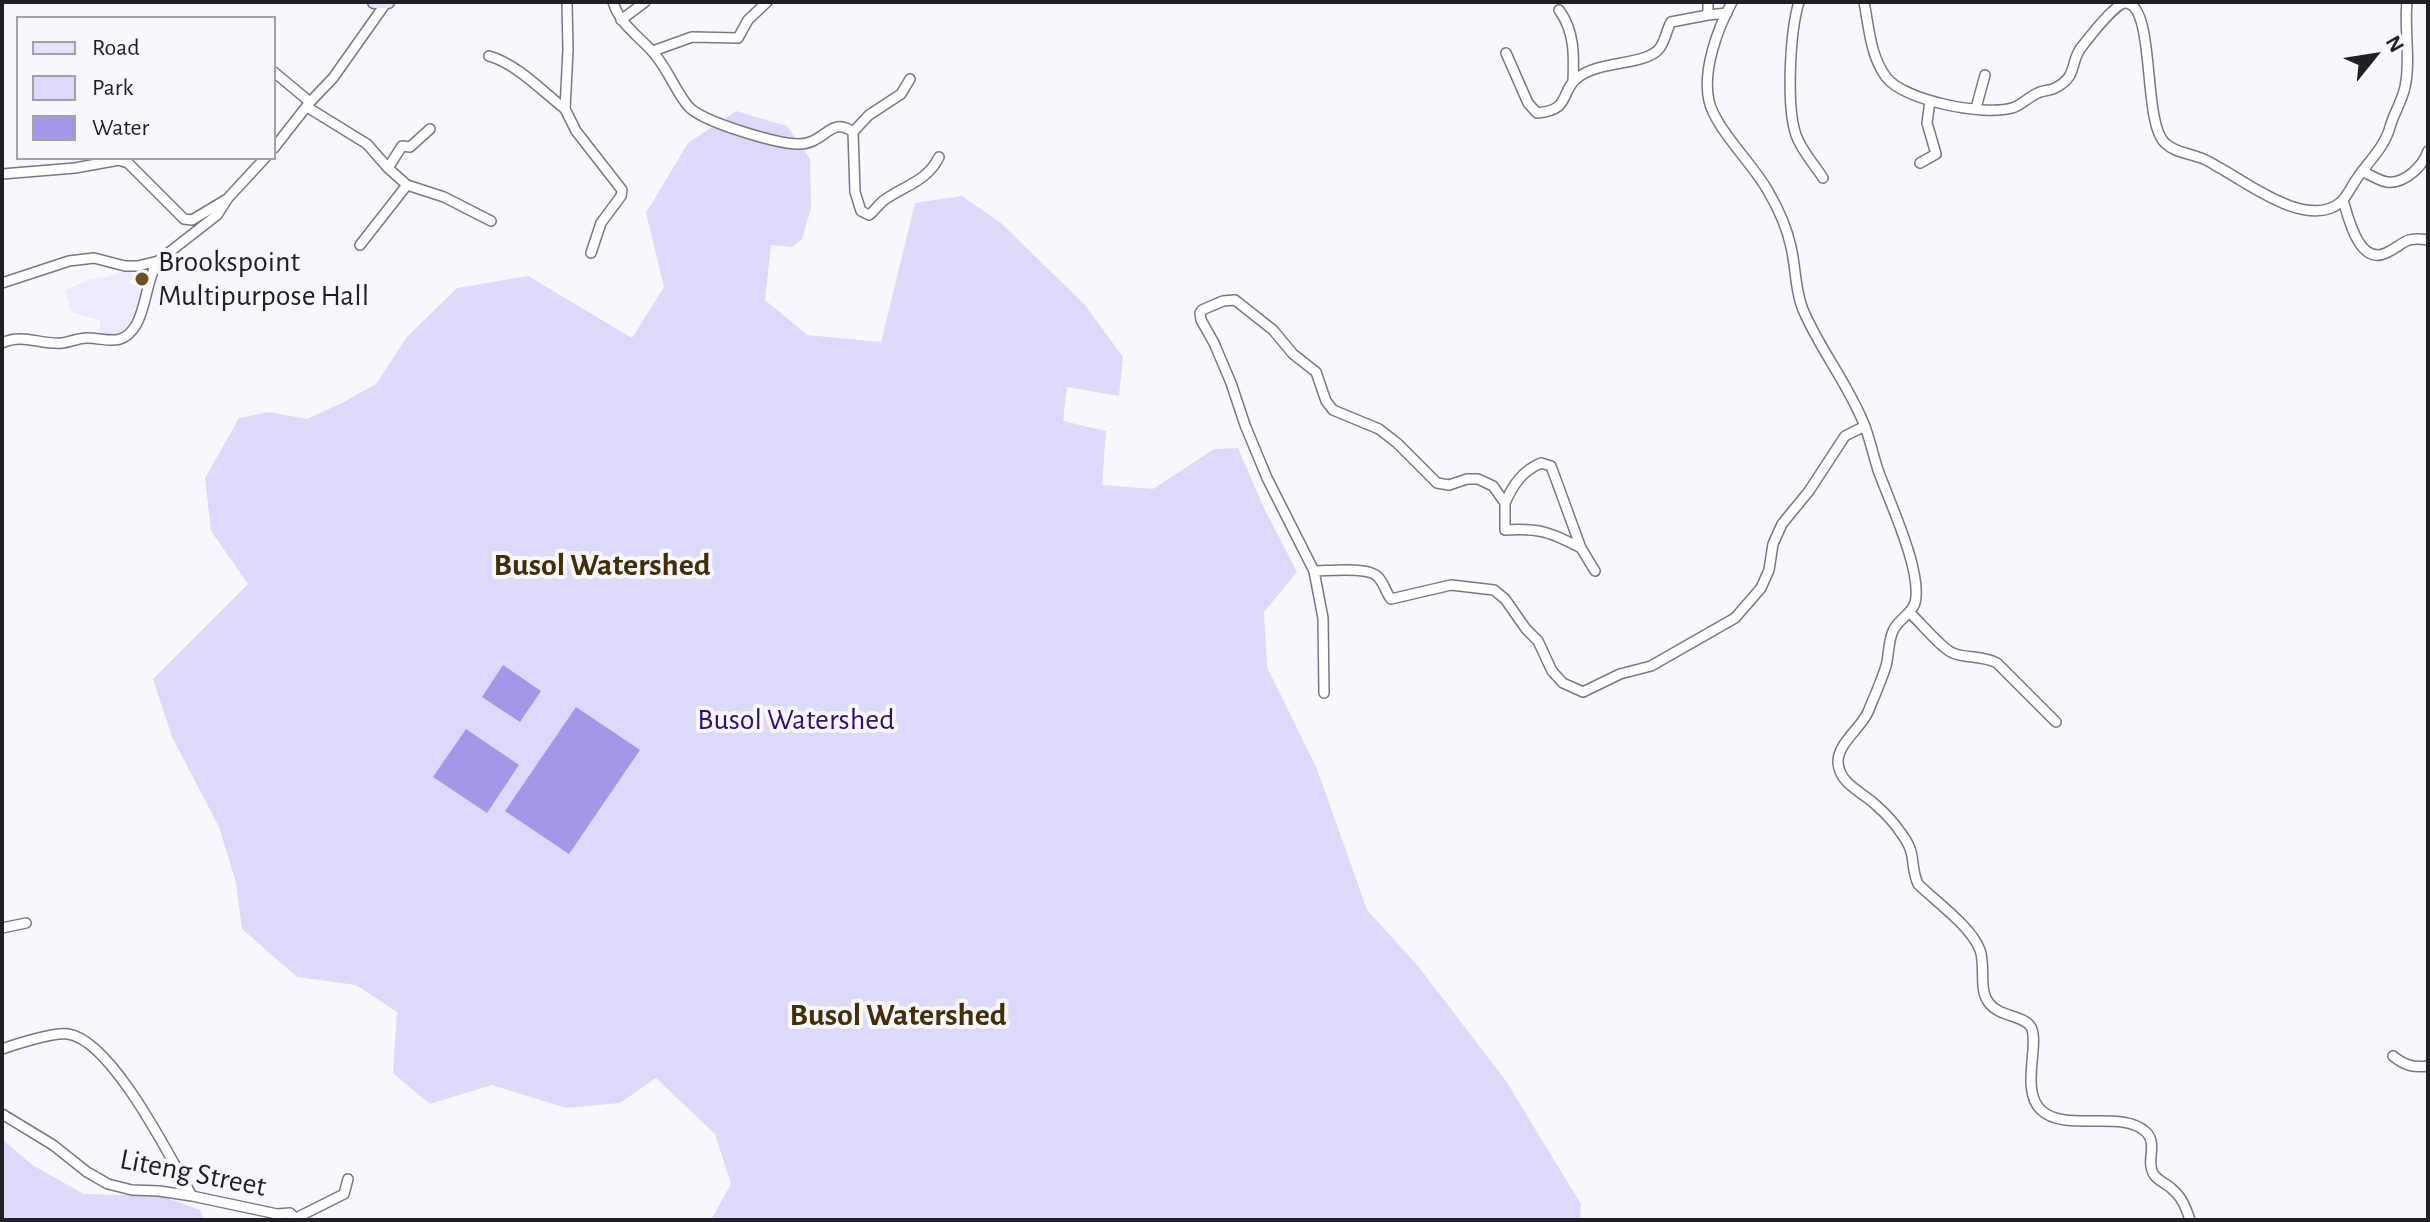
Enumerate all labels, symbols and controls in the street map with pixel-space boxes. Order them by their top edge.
legend [16,16,276,160]
north arrow [2334,16,2414,96]
text: N [2381,32,2408,56]
text: Road [92,36,140,60]
text: Park [92,76,133,100]
text: Water [92,116,149,140]
place label: Brookspoint Multipurpose Hall [158,244,369,314]
marker: Brookspoint Multipurpose Hall [133,270,151,288]
district label: Busol Watershed [493,546,711,584]
park label: Busol Watershed [697,702,895,738]
district label: Busol Watershed [789,996,1007,1034]
street label: Liteng Street [117,1141,269,1205]

